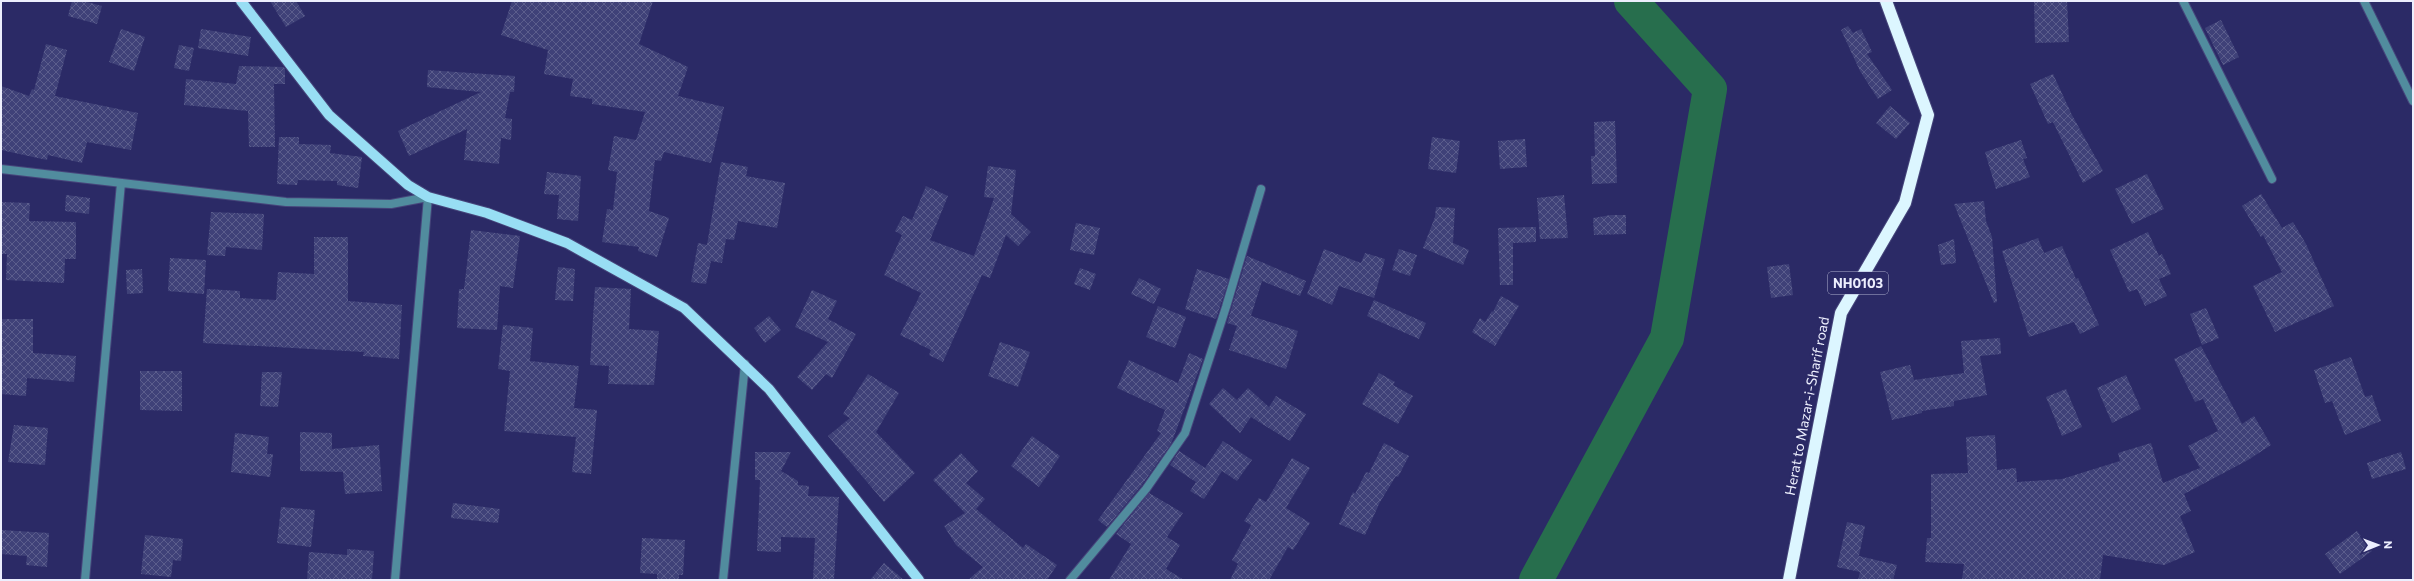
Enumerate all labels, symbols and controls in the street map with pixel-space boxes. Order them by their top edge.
road number: NH0103 [1828,272,1888,294]
street label: Herat to Mazar-i-Sharif road [1781,315,1832,497]
north arrow [2358,525,2398,565]
text: N [2382,541,2395,549]

